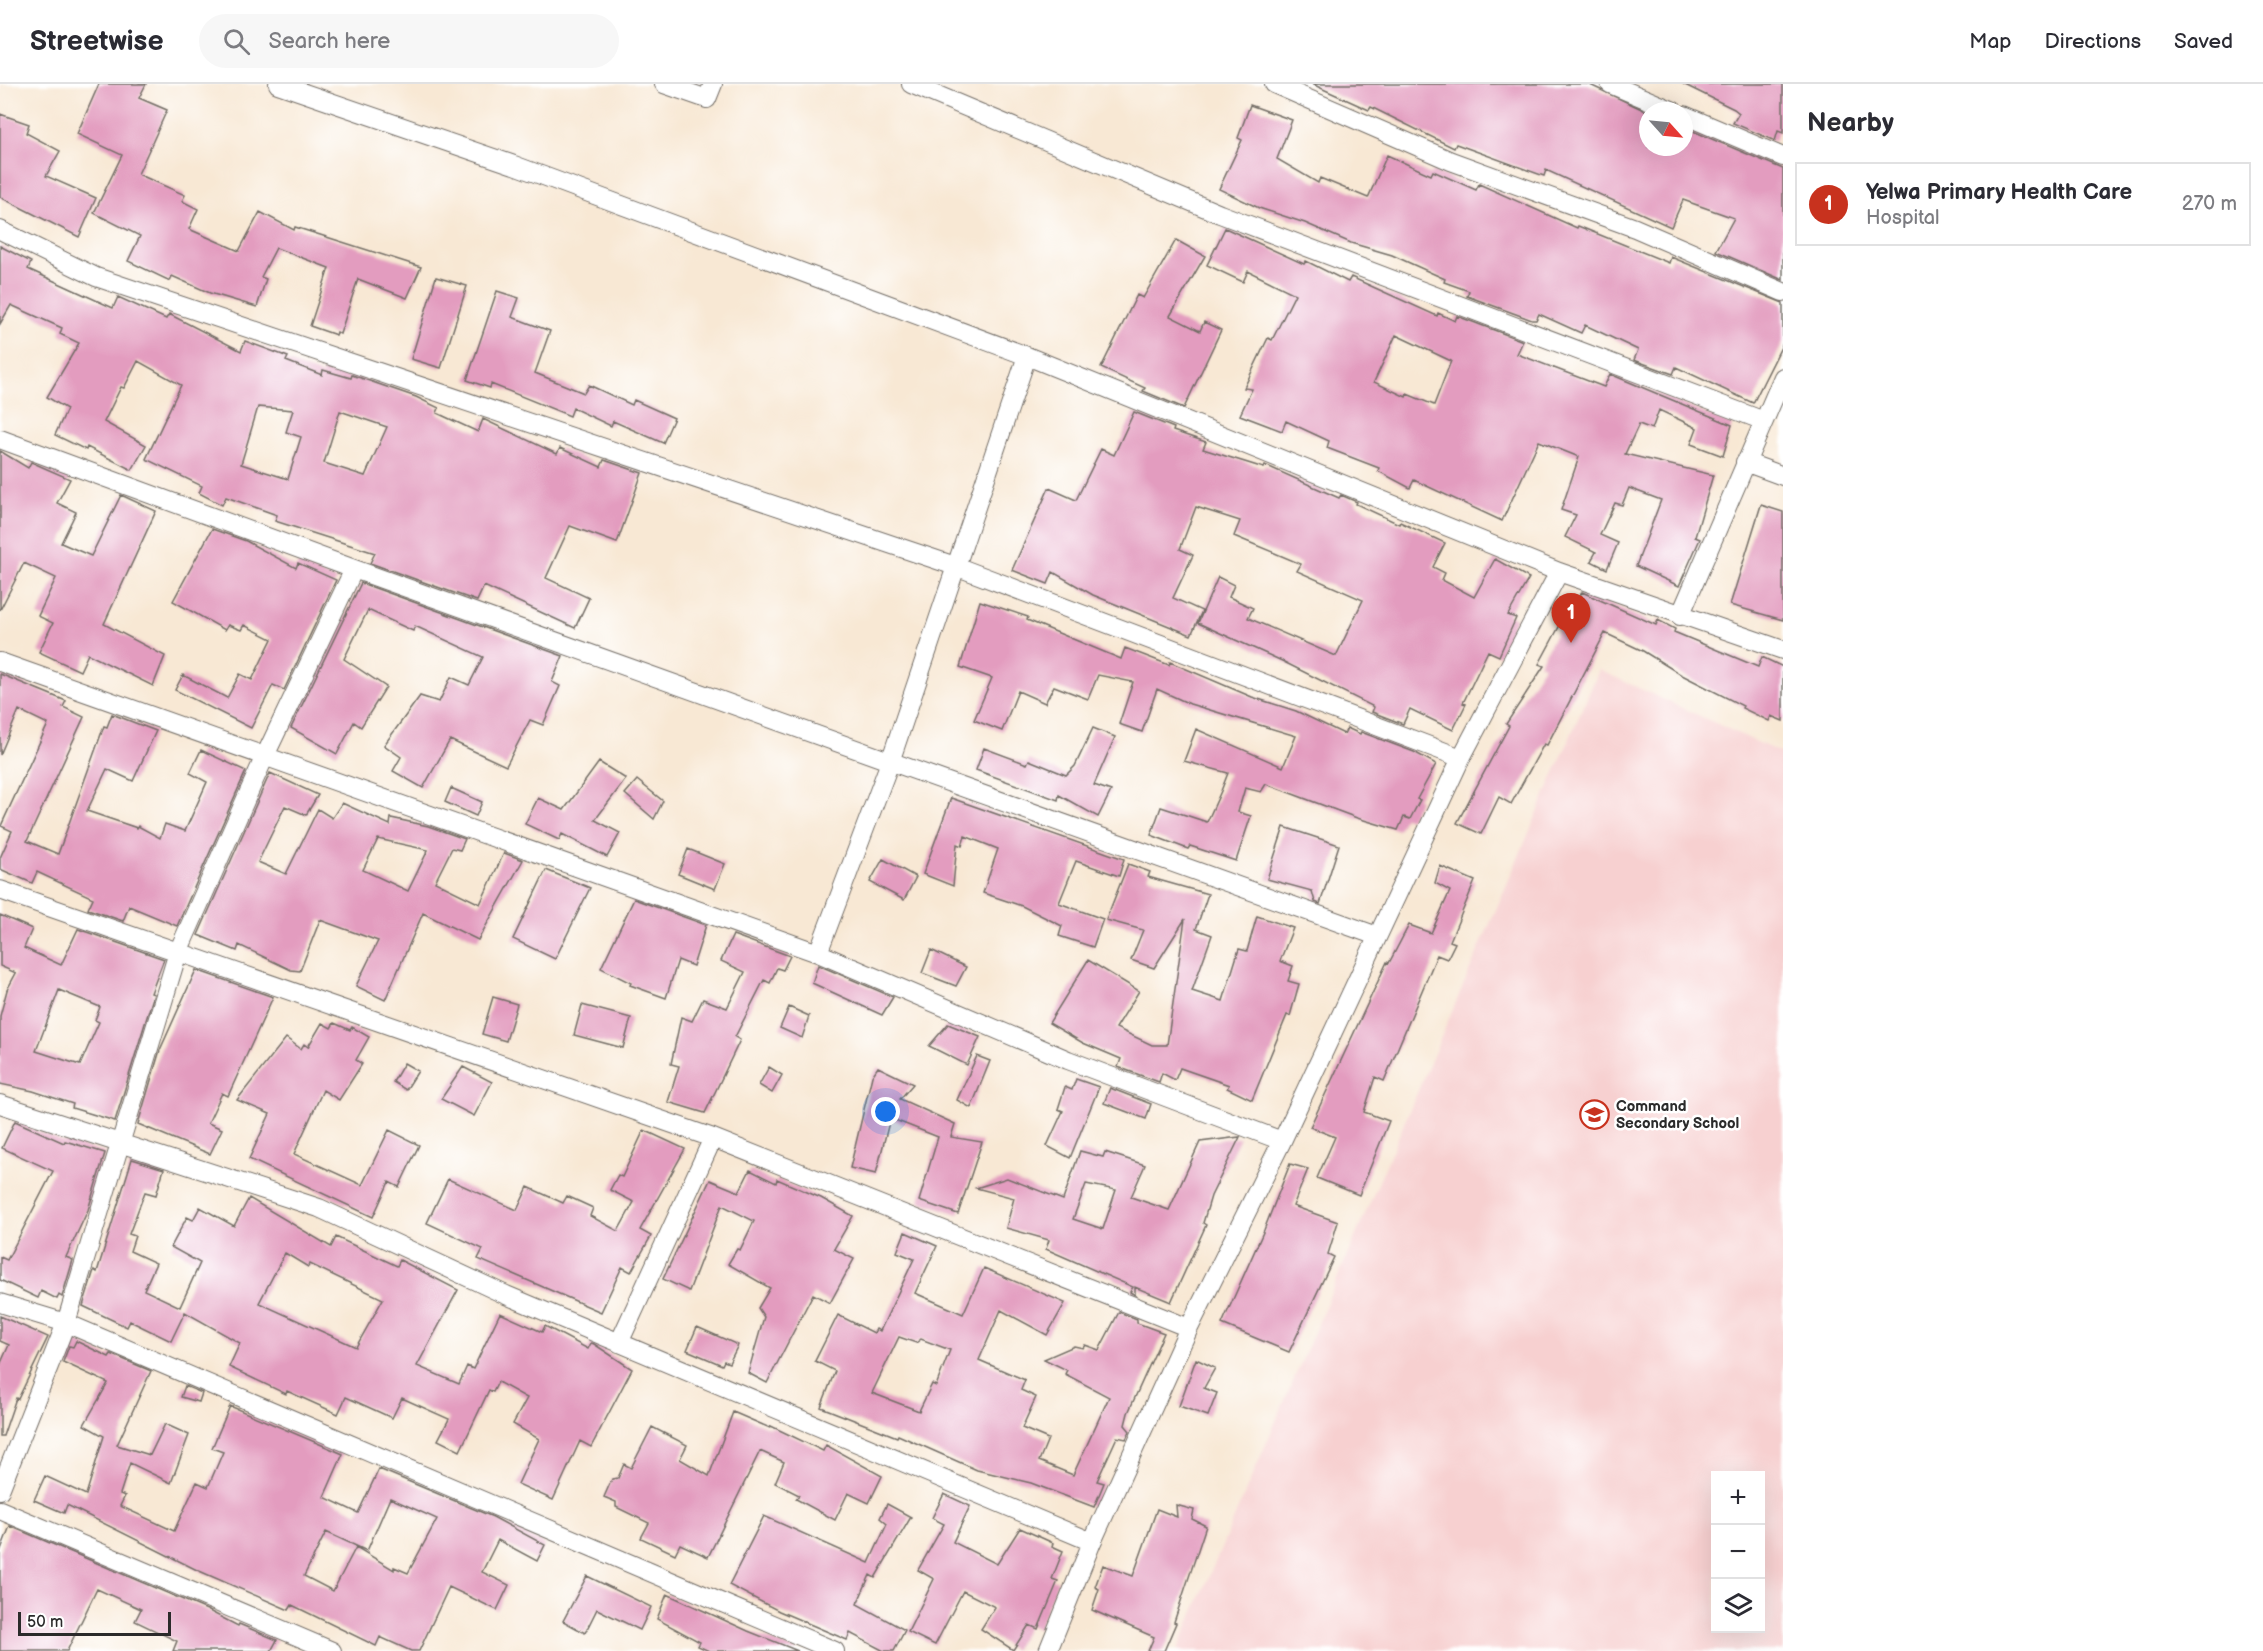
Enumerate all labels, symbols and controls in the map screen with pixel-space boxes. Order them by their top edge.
search box [199,14,619,68]
text: Streetwise [30,25,163,58]
icon: search [220,25,253,58]
text: Search here [268,28,390,55]
text: Map [1969,29,2012,54]
text: Directions [2045,29,2141,54]
text: Saved [2174,29,2233,54]
north arrow [1639,102,1693,156]
text: Nearby [1807,108,1894,139]
text: Yelwa Primary Health Care [1866,179,2132,206]
text: 1 [1824,192,1833,216]
text: 270 m [2182,192,2237,216]
text: Hospital [1866,206,1939,230]
pin: 1 [1552,594,1590,643]
your location [871,1097,900,1126]
place label: Command Secondary School [1616,1097,1739,1133]
school or university icon: Command Secondary School [1579,1099,1611,1131]
map controls [1711,1471,1765,1633]
button: + [1711,1471,1765,1525]
button: − [1711,1525,1765,1579]
button: layers [1711,1579,1765,1633]
scale bar [18,1609,171,1636]
text: 50 m [27,1613,63,1632]

